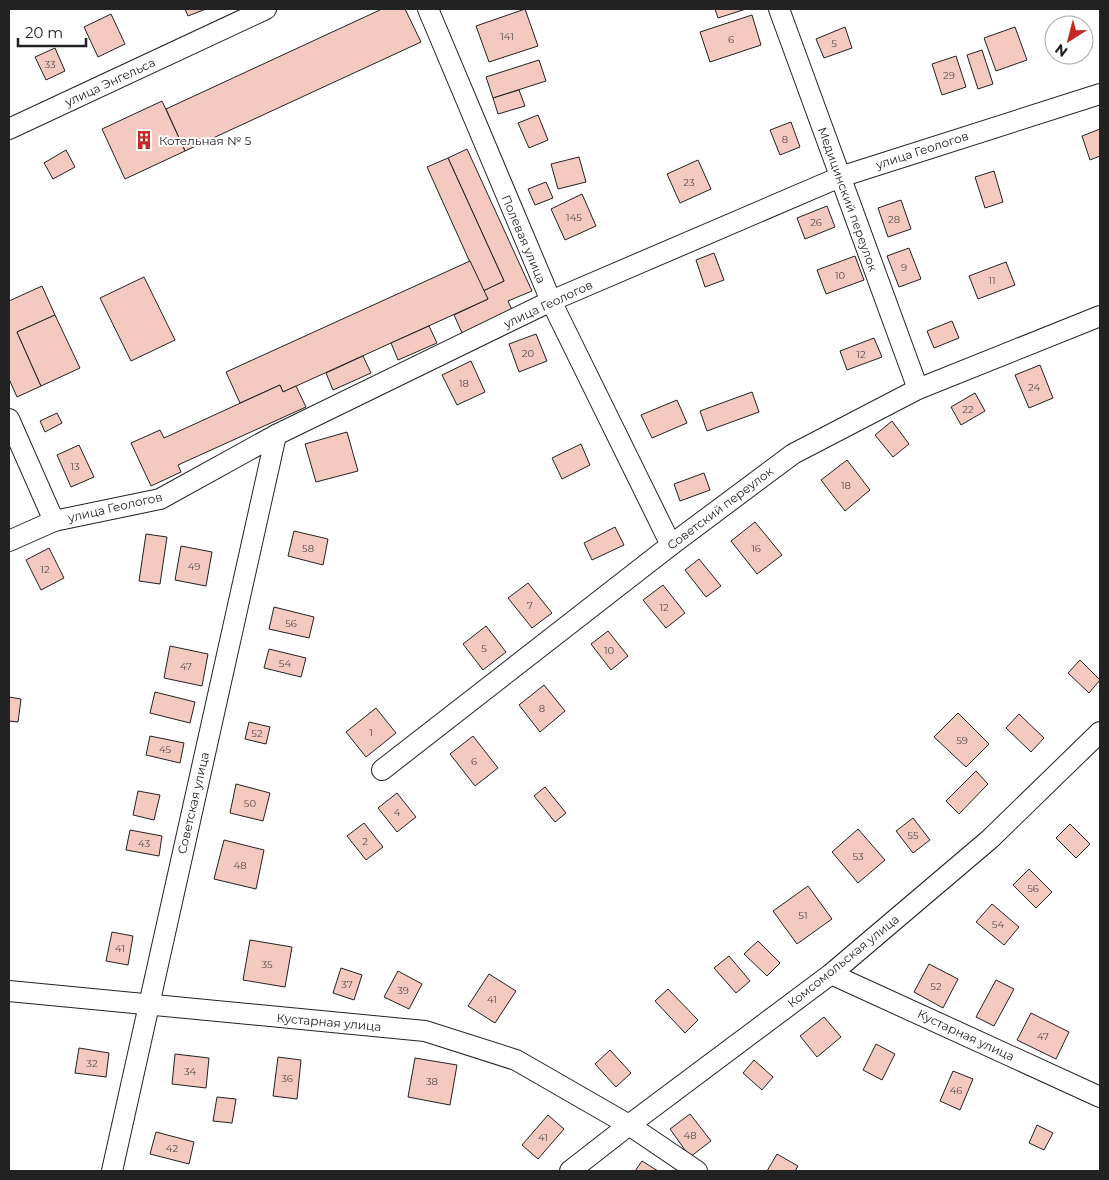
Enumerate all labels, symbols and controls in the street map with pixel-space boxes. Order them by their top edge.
scale bar [18,15,85,47]
north arrow [1044,15,1094,65]
text: 20 m [25,23,63,42]
house number: 141 [500,30,514,43]
house number: 6 [728,33,734,46]
house number: 5 [831,37,837,50]
text: N [1051,40,1071,61]
street label: улица Энгельса [62,54,158,110]
house number: 33 [44,58,56,71]
house number: 29 [943,69,955,82]
street label: Медицинский переулок [815,125,881,273]
street label: улица Геологов [873,128,970,172]
building icon: Котельная № 5 [133,129,155,151]
place label: Котельная № 5 [159,133,252,148]
house number: 8 [782,133,788,146]
house number: 23 [683,176,695,189]
street label: Полевая улица [499,192,549,286]
house number: 145 [566,211,582,224]
house number: 28 [888,213,900,226]
house number: 26 [810,216,822,229]
house number: 9 [901,261,907,274]
house number: 10 [835,269,845,282]
house number: 11 [988,274,996,287]
street label: улица Геологов [500,277,595,332]
house number: 20 [522,347,535,360]
house number: 12 [856,348,866,361]
house number: 18 [459,377,469,390]
house number: 24 [1028,381,1040,394]
house number: 22 [962,403,974,416]
house number: 13 [70,460,80,473]
street label: Советский переулок [664,463,776,553]
house number: 18 [841,479,851,492]
street label: улица Геологов [65,489,164,525]
house number: 58 [302,542,314,555]
house number: 16 [751,542,761,555]
house number: 49 [188,560,200,573]
house number: 12 [40,563,50,576]
house number: 7 [527,599,533,612]
house number: 12 [659,601,669,614]
house number: 56 [285,617,297,630]
house number: 5 [481,642,487,655]
house number: 10 [604,644,614,657]
house number: 54 [279,657,292,670]
house number: 47 [180,660,192,673]
house number: 8 [539,702,545,715]
house number: 1 [369,726,373,739]
house number: 52 [251,727,263,740]
house number: 59 [956,734,968,747]
house number: 45 [159,743,171,756]
street label: Советская улица [174,751,212,855]
house number: 6 [471,755,477,768]
house number: 50 [244,797,257,810]
house number: 4 [394,806,401,819]
house number: 55 [907,829,919,842]
house number: 2 [362,835,368,848]
house number: 43 [138,837,150,850]
house number: 53 [852,850,864,863]
house number: 48 [233,859,247,872]
house number: 56 [1027,882,1039,895]
house number: 51 [798,909,808,922]
street label: Комсомольская улица [784,911,902,1011]
house number: 54 [992,918,1005,931]
house number: 41 [115,942,125,955]
house number: 35 [261,958,273,971]
house number: 37 [341,978,353,991]
house number: 52 [930,980,942,993]
house number: 39 [397,984,409,997]
house number: 41 [487,993,497,1006]
street label: Кустарная улица [915,1006,1017,1064]
street label: Кустарная улица [276,1010,382,1034]
house number: 47 [1037,1030,1049,1043]
house number: 32 [86,1057,98,1070]
house number: 34 [184,1065,197,1078]
house number: 36 [281,1072,293,1085]
house number: 38 [426,1075,438,1088]
house number: 46 [950,1084,962,1097]
house number: 48 [683,1129,697,1142]
house number: 41 [538,1131,548,1144]
house number: 42 [166,1142,178,1155]

